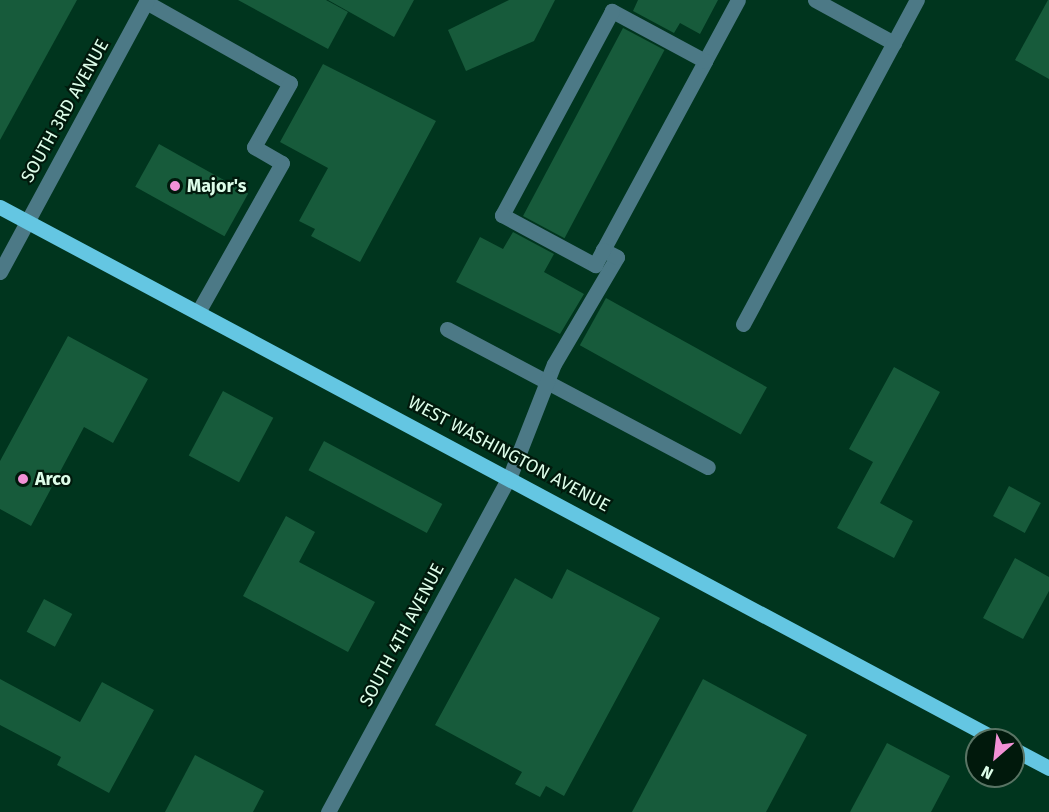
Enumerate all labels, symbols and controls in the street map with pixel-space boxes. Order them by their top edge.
street label: SOUTH 3RD AVENUE [17,36,113,186]
place label: Major's [187,175,247,197]
marker: Major's [168,179,182,193]
street label: WEST WASHINGTON AVENUE [404,392,614,516]
place label: Arco [35,468,71,490]
marker: Arco [16,472,30,486]
street label: SOUTH 4TH AVENUE [355,560,449,710]
north arrow [965,728,1025,788]
text: N [978,762,996,783]

